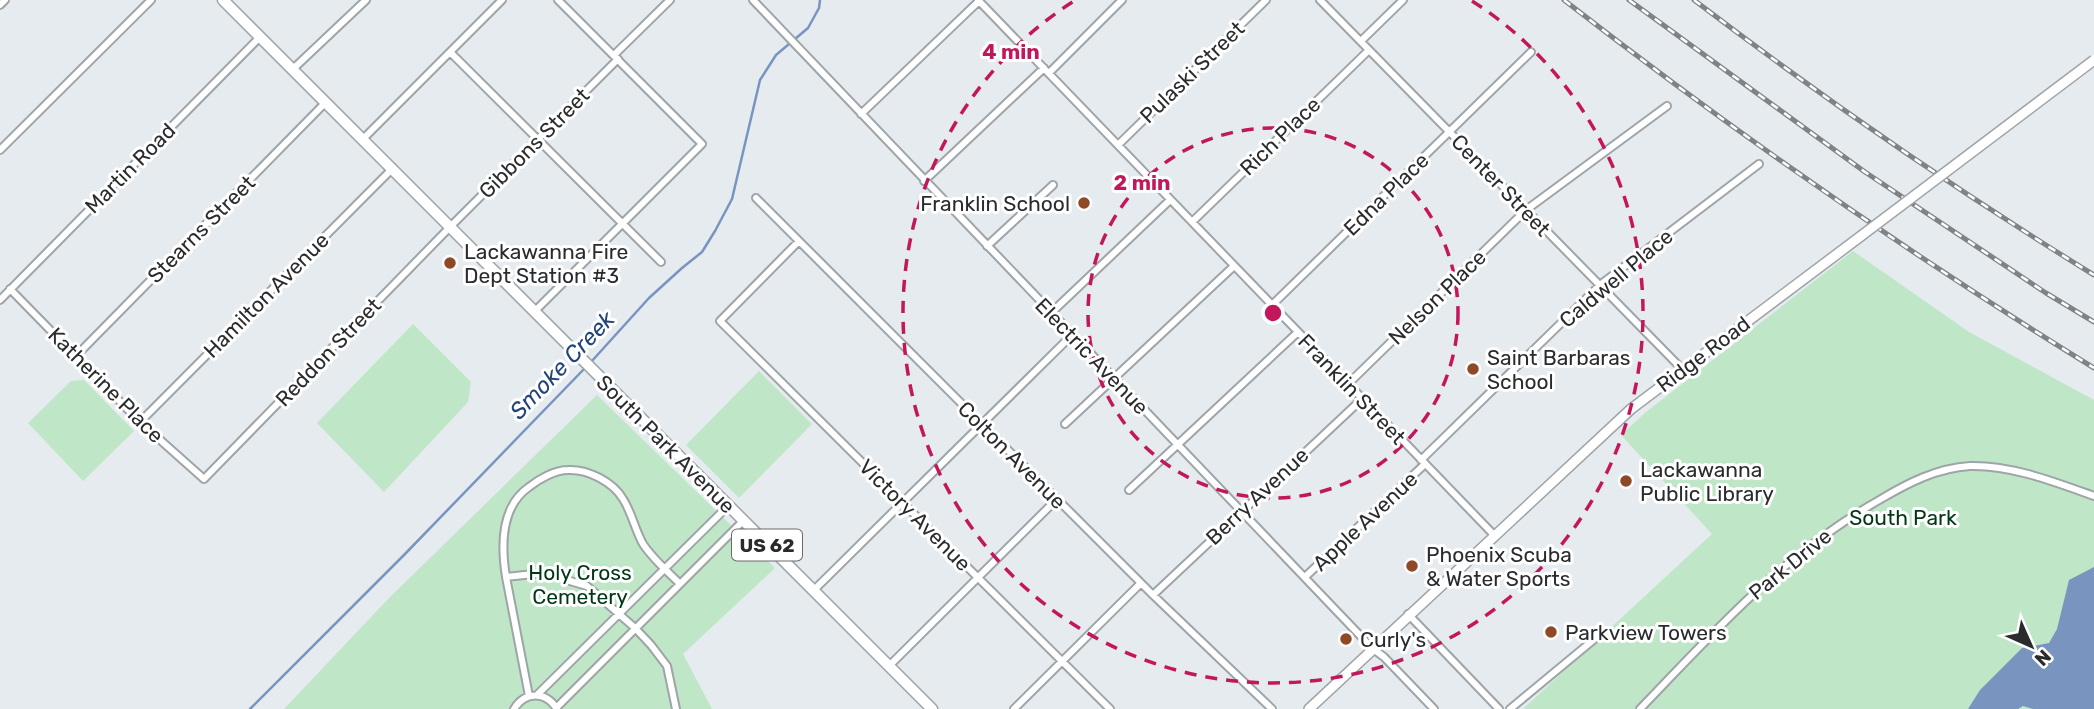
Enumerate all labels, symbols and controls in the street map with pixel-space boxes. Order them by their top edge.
street label: Pulaski Street [1135,16,1249,128]
text: 4 min [982,39,1040,64]
street label: Gibbons Street [474,83,594,203]
street label: Rich Place [1235,92,1325,180]
street label: Martin Road [80,118,180,218]
street label: Center Street [1446,129,1556,241]
street label: Edna Place [1338,147,1434,241]
street label: Stearns Street [142,170,260,288]
text: 2 min [1114,170,1170,195]
place label: Franklin School [920,191,1070,216]
marker: Franklin School [1076,195,1092,211]
street label: Caldwell Place [1554,223,1678,333]
street label: Hamilton Avenue [198,227,334,363]
place label: Lackawanna Fire Dept Station #3 [464,239,628,288]
street label: Nelson Place [1383,244,1491,350]
marker: Lackawanna Fire Dept Station #3 [442,255,458,271]
street label: Reddon Street [270,293,386,411]
street label: Electric Avenue [1030,293,1154,419]
centre of rings [1261,301,1285,325]
water label: Smoke Creek [504,304,621,425]
street label: Ridge Road [1651,311,1755,397]
street label: Katherine Place [43,322,169,448]
street label: Franklin Street [1293,329,1411,449]
place label: Saint Barbaras School [1487,345,1630,394]
marker: Saint Barbaras School [1465,361,1481,377]
street label: South Park Avenue [592,370,740,518]
street label: Colton Avenue [953,396,1071,514]
street label: Berry Avenue [1201,442,1313,550]
street label: Victory Avenue [854,454,976,576]
place label: Lackawanna Public Library [1640,457,1774,506]
street label: Apple Avenue [1307,466,1423,576]
marker: Lackawanna Public Library [1618,473,1634,489]
park label: South Park [1849,505,1957,530]
street label: Park Drive [1744,523,1836,605]
road number: US 62 [732,530,802,560]
place label: Phoenix Scuba & Water Sports [1426,542,1572,591]
marker: Phoenix Scuba & Water Sports [1404,558,1420,574]
park label: Holy Cross Cemetery [528,560,632,609]
north arrow [1996,611,2066,681]
place label: Parkview Towers [1565,620,1727,645]
marker: Parkview Towers [1543,624,1559,640]
place label: Curly's [1360,627,1426,652]
marker: Curly's [1338,631,1354,647]
text: N [2030,645,2056,671]

